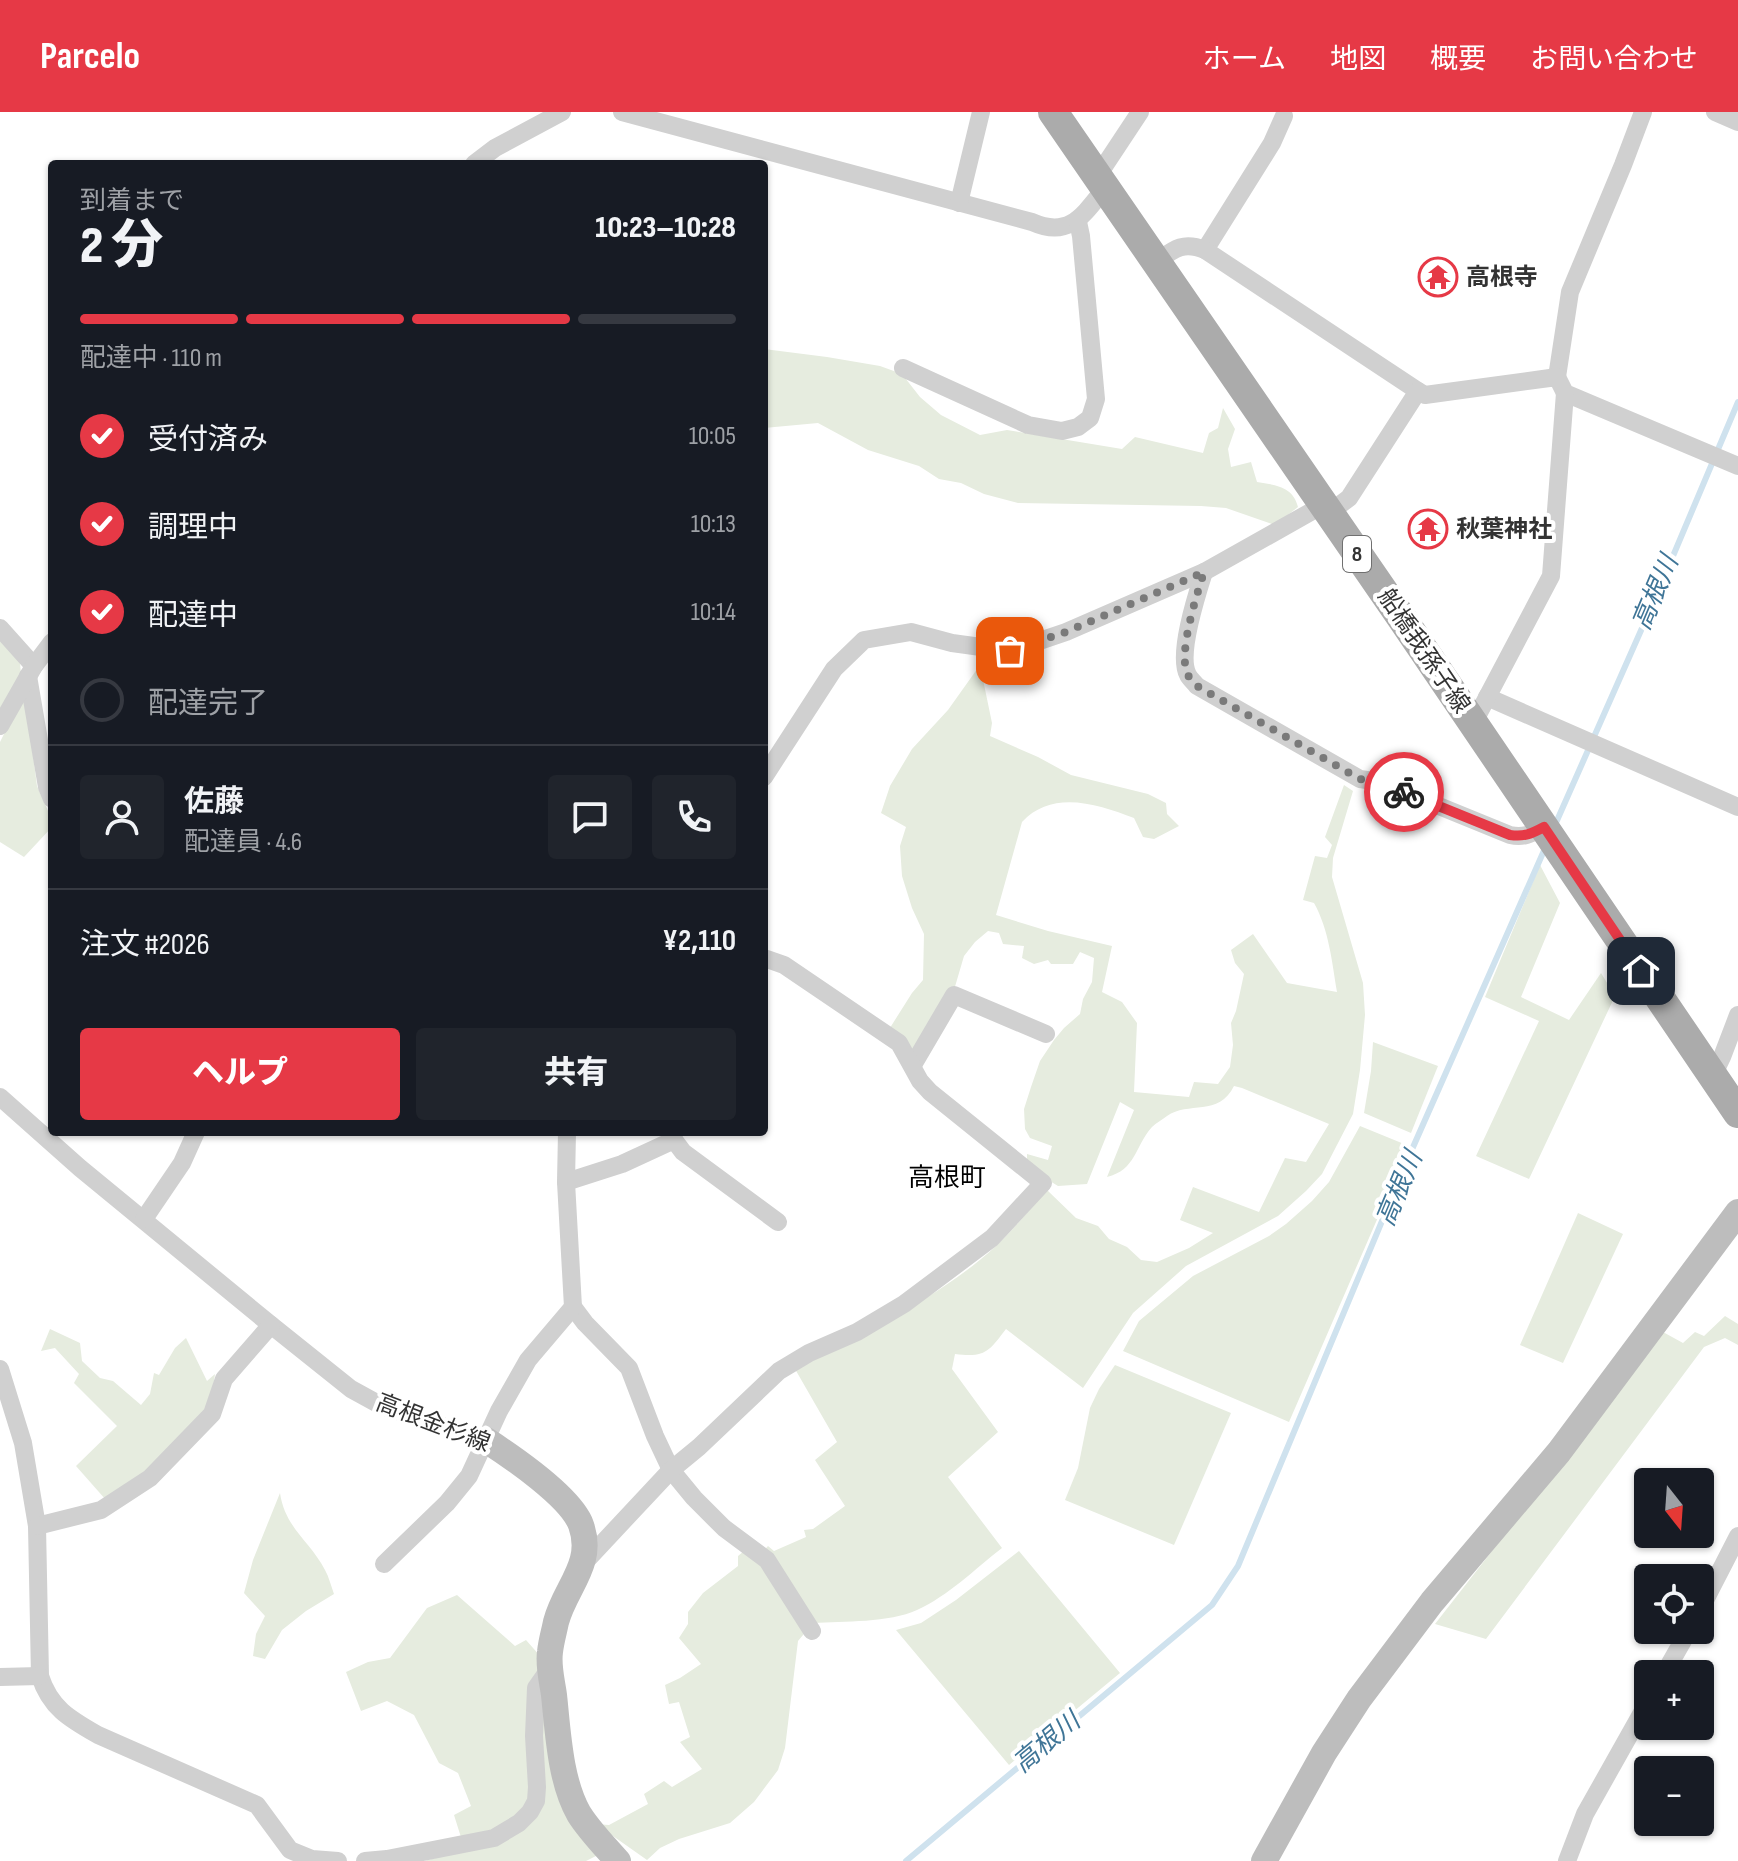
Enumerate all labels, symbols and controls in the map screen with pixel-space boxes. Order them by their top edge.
text: Parcelo [40,34,140,79]
text: ホーム [1203,43,1286,76]
text: 地図 [1330,43,1386,76]
text: 概要 [1430,43,1486,76]
text: お問い合わせ [1530,43,1698,76]
text: 到着まで [80,186,184,217]
text: 10:23–10:28 [595,210,736,246]
text: 2 分 [80,215,163,278]
temple icon: 高根寺 [1417,256,1459,298]
place label: 高根寺 [1466,263,1538,292]
text: 配達中 · 110 m [80,343,222,374]
icon: check [80,414,124,458]
text: 10:05 [689,421,736,452]
text: 受付済み [148,422,268,458]
icon: check [80,502,124,546]
temple icon: 秋葉神社 [1407,508,1449,550]
text: 10:13 [691,509,736,540]
text: 調理中 [148,510,238,546]
place label: 秋葉神社 [1456,515,1552,544]
road number: 8 [1343,536,1371,572]
water label: 高根川 [1626,548,1687,635]
street label: 船橋我孫子線 [1372,583,1476,719]
icon: check [80,590,124,634]
text: 10:14 [691,597,736,628]
text: 配達中 [148,598,238,634]
pin [976,617,1044,685]
icon: bag [988,629,1032,673]
text: 配達完了 [148,686,268,722]
courier [1364,752,1444,832]
icon: bike [1382,770,1426,814]
button: person [80,775,164,859]
button: chat [548,775,632,859]
button: phone [652,775,736,859]
text: 佐藤 [184,784,244,820]
text: 配達員 · 4.6 [184,827,302,858]
text: ¥2,110 [663,923,736,959]
text: 注文 #2026 [80,927,210,963]
pin [1607,937,1675,1005]
icon: home [1619,949,1663,993]
button: ヘルプ [80,1028,400,1120]
button: 共有 [416,1028,736,1120]
water label: 高根川 [1370,1144,1431,1231]
district label: 高根町 [908,1163,986,1194]
street label: 高根金杉線 [372,1388,494,1458]
north arrow [1634,1468,1714,1548]
map controls [1634,1468,1714,1836]
button: locate [1634,1564,1714,1644]
button: + [1634,1660,1714,1740]
water label: 高根川 [1007,1704,1089,1780]
button: − [1634,1756,1714,1836]

